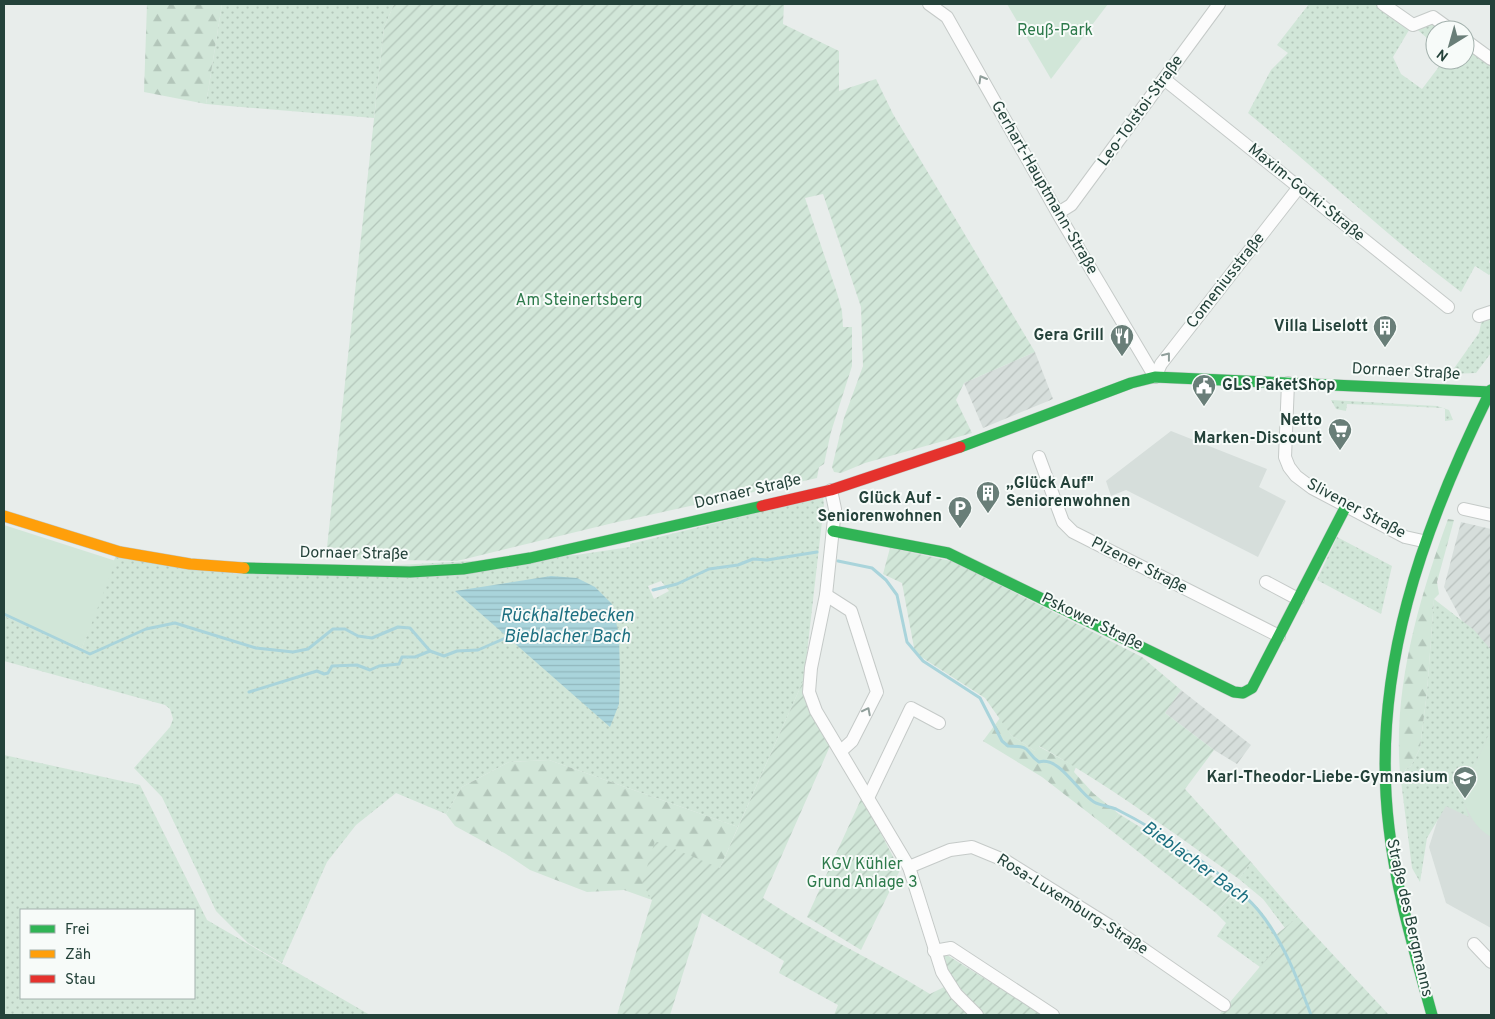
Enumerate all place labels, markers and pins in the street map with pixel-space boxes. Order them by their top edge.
building icon: Villa Liselott [1372,314,1398,348]
place label: Villa Liselott [1274,317,1368,337]
restaurant icon: Gera Grill [1109,323,1135,357]
place label: Gera Grill [1033,326,1104,346]
public building icon: GLS PaketShop [1191,373,1217,407]
place label: GLS PaketShop [1222,376,1336,396]
place label: Netto Marken-Discount [1194,411,1322,449]
supermarket icon: Netto Marken-Discount [1327,417,1353,451]
place label: „Glück Auf" Seniorenwohnen [1006,474,1131,512]
building icon: „Glück Auf" Seniorenwohnen [975,480,1001,514]
place label: Glück Auf - Seniorenwohnen [817,489,942,527]
parking icon: Glück Auf - Seniorenwohnen [947,495,973,529]
school or university icon: Karl-Theodor-Liebe-Gymnasium [1452,765,1478,799]
place label: Karl-Theodor-Liebe-Gymnasium [1206,768,1448,788]

